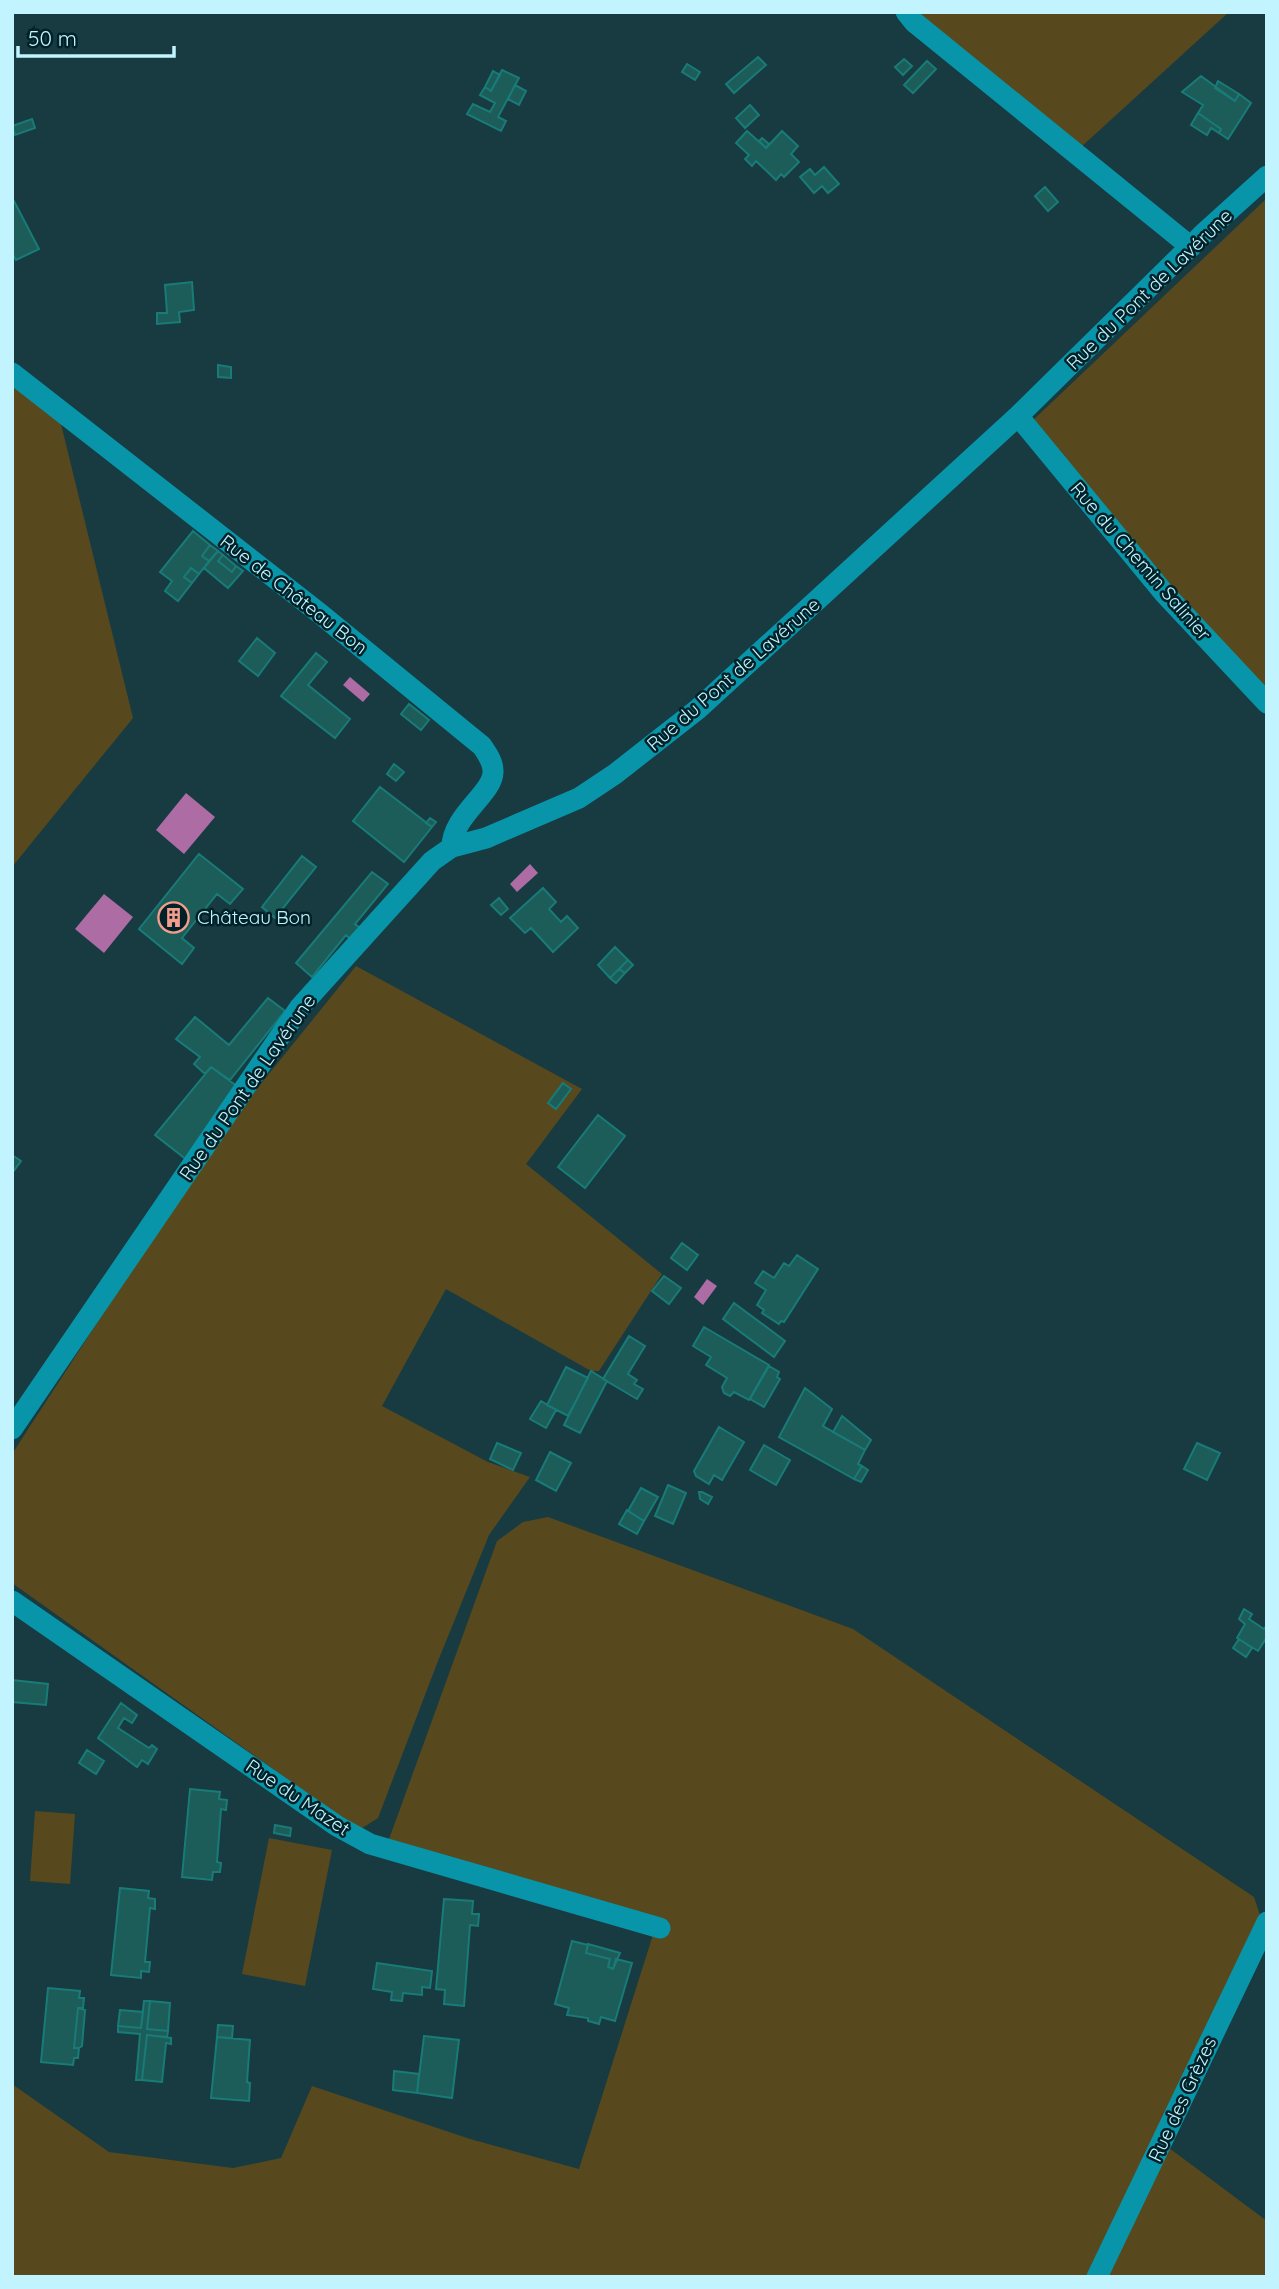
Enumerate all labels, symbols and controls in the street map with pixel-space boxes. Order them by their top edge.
scale bar [18,14,173,58]
text: 50 m [28,25,77,51]
street label: Rue du Pont de Lavérune [1061,203,1237,375]
street label: Rue du Chemin Salinier [1066,477,1217,646]
street label: Rue de Château Bon [215,529,373,659]
street label: Rue du Pont de Lavérune [641,592,825,756]
building icon: Château Bon [157,900,191,934]
place label: Château Bon [197,905,311,929]
street label: Rue du Pont de Lavérune [174,989,320,1185]
street label: Rue du Mazet [241,1753,355,1841]
street label: Rue des Grèzes [1143,2033,1221,2165]

